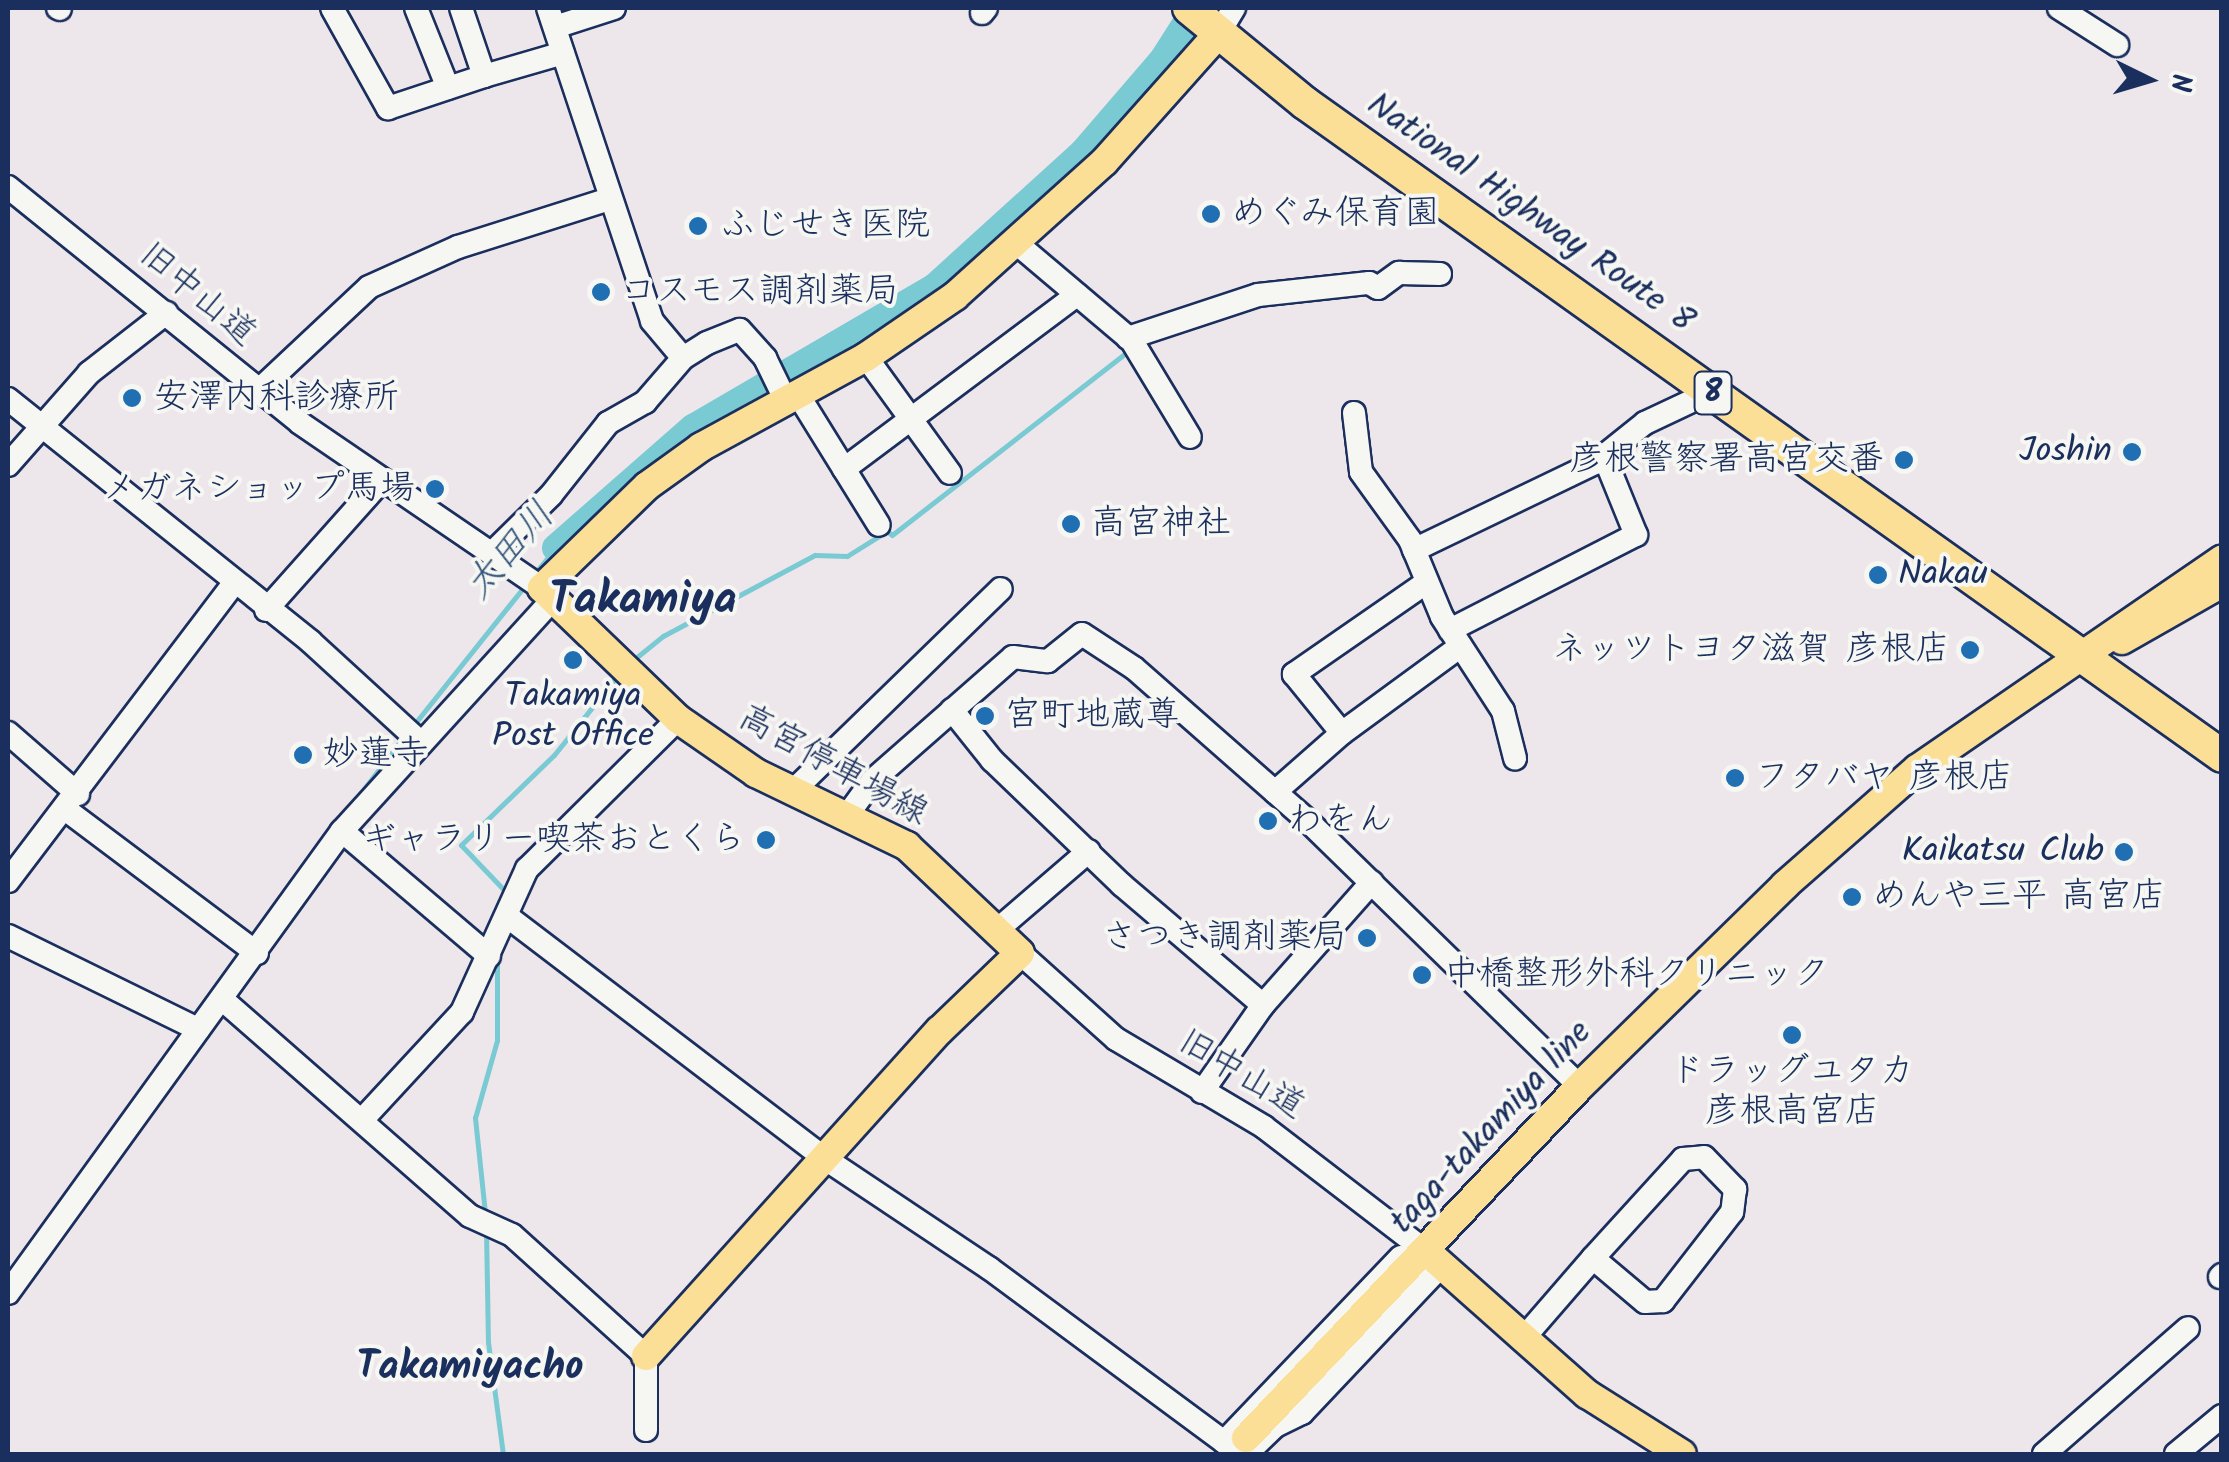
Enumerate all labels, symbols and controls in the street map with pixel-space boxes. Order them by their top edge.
north arrow [2099,30,2199,130]
text: N [2156,72,2203,93]
street label: National Highway Route 8 [1358,85,1702,343]
place label: めぐみ保育園 [1231,193,1441,235]
marker: めぐみ保育園 [1200,203,1222,225]
place label: ふじせき医院 [720,205,930,247]
marker: ふじせき医院 [685,213,711,239]
street label: 旧中山道 [130,234,264,356]
place label: コスモス調剤薬局 [621,271,901,313]
marker: コスモス調剤薬局 [590,281,612,303]
road number: 8 [1693,366,1733,420]
place label: 安澤内科診療所 [154,377,399,419]
marker: 安澤内科診療所 [119,385,145,411]
place label: Joshin [2019,431,2112,473]
place label: 彦根警察署高宮交番 [1569,439,1884,481]
marker: Joshin [2121,441,2143,463]
marker: 彦根警察署高宮交番 [1893,449,1915,471]
place label: メガネショップ馬場 [100,468,415,510]
marker: メガネショップ馬場 [424,478,446,500]
water label: 太田川 [456,494,566,610]
place label: 高宮神社 [1091,503,1231,545]
marker: 高宮神社 [1060,513,1082,535]
place label: Nakau [1898,554,1988,596]
marker: Nakau [1867,564,1889,586]
district label: Takamiya [549,575,737,629]
place label: ネッツトヨタ滋賀 彦根店 [1551,629,1950,671]
marker: ネッツトヨタ滋賀 彦根店 [1959,639,1981,661]
marker: Takamiya Post Office [562,649,584,671]
place label: Takamiya Post Office [492,676,654,758]
place label: 宮町地蔵尊 [1005,695,1180,737]
street label: 高宮停車場線 [731,697,935,835]
marker: 宮町地蔵尊 [974,705,996,727]
place label: 妙蓮寺 [323,734,428,776]
marker: 妙蓮寺 [292,744,314,766]
place label: フタバヤ 彦根店 [1755,757,2014,799]
marker: フタバヤ 彦根店 [1724,767,1746,789]
place label: わをん [1288,800,1393,842]
marker: わをん [1257,810,1279,832]
place label: ギャラリー喫茶おとくら [361,819,746,861]
marker: ギャラリー喫茶おとくら [755,829,777,851]
place label: Kaikatsu Club [1902,831,2104,873]
marker: Kaikatsu Club [2113,841,2135,863]
place label: めんや三平 高宮店 [1872,876,2166,918]
marker: めんや三平 高宮店 [1841,886,1863,908]
place label: さつき調剤薬局 [1102,917,1347,959]
marker: さつき調剤薬局 [1356,927,1378,949]
place label: 中橋整形外科クリニック [1444,954,1829,996]
marker: 中橋整形外科クリニック [1409,962,1435,988]
street label: taga-takamiya line [1382,1013,1602,1243]
street label: 旧中山道 [1170,1021,1312,1129]
marker: ドラッグユタカ 彦根高宮店 [1781,1024,1803,1046]
place label: ドラッグユタカ 彦根高宮店 [1670,1051,1914,1133]
district label: Takamiyacho [357,1343,583,1391]

